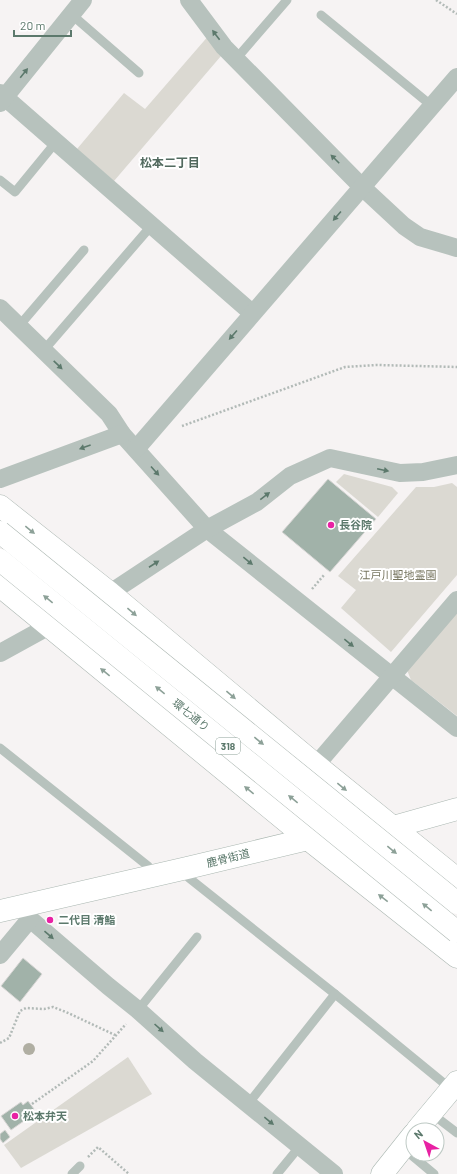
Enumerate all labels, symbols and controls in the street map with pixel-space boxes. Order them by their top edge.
scale bar [14,12,71,38]
text: 20 m [20,18,46,32]
one-way arrow [211,30,220,41]
one-way arrow [20,67,29,78]
one-way arrow [330,154,340,164]
district label: 松本二丁目 [140,155,200,169]
one-way arrow [332,211,341,221]
one-way arrow [229,330,238,341]
one-way arrow [53,360,63,369]
one-way arrow [79,445,91,451]
one-way arrow [150,466,160,476]
one-way arrow [376,467,389,473]
one-way arrow [259,492,270,501]
place label: 長谷院 [339,518,372,531]
marker: 長谷院 [326,520,336,530]
one-way arrow [25,526,36,534]
one-way arrow [242,557,253,566]
one-way arrow [149,560,159,568]
park label: 江戸川聖地霊園 [360,568,437,581]
one-way arrow [43,595,54,603]
one-way arrow [126,607,137,616]
one-way arrow [344,638,355,647]
one-way arrow [100,668,111,677]
one-way arrow [155,686,165,694]
one-way arrow [226,690,237,699]
street label: 環七通り [170,696,213,734]
one-way arrow [253,737,264,746]
road number: 318 [216,738,240,754]
one-way arrow [337,782,348,791]
one-way arrow [243,786,254,795]
one-way arrow [288,794,299,803]
one-way arrow [387,845,398,854]
street label: 鹿骨街道 [205,846,251,869]
one-way arrow [377,894,388,903]
one-way arrow [421,903,432,912]
place label: 二代目 清鮨 [58,913,115,926]
marker: 二代目 清鮨 [45,915,55,925]
one-way arrow [44,931,54,940]
one-way arrow [153,1024,164,1033]
place label: 松本弁天 [23,1109,67,1122]
marker: 松本弁天 [10,1111,20,1121]
one-way arrow [263,1116,274,1125]
north arrow [405,1122,445,1162]
text: N [411,1127,425,1141]

